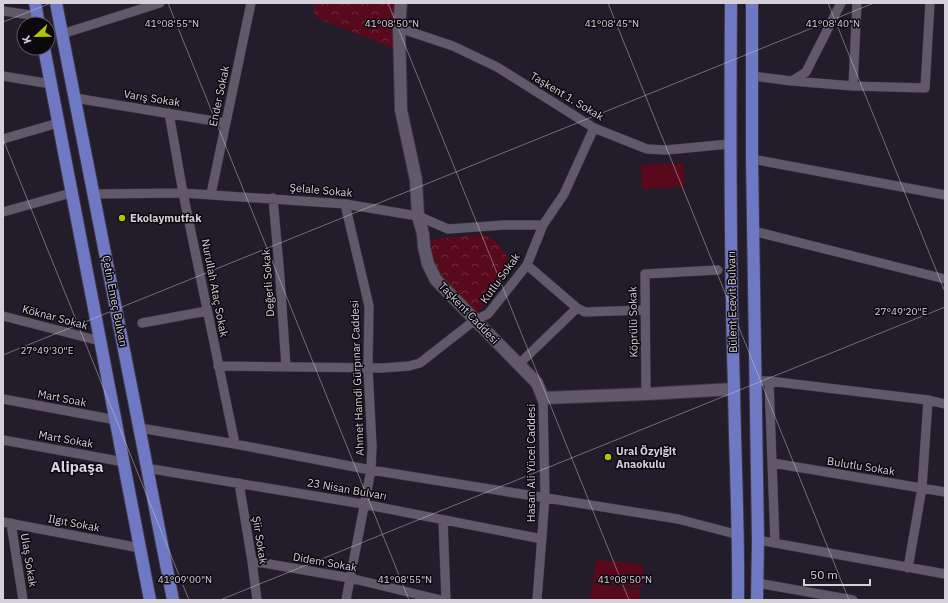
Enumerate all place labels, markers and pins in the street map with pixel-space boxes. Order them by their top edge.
place label: Ekolaymutfak [130,211,202,225]
marker: Ekolaymutfak [117,213,127,223]
place label: Ural Özyiğit Anaokulu [616,444,676,471]
marker: Ural Özyiğit Anaokulu [603,452,613,462]

